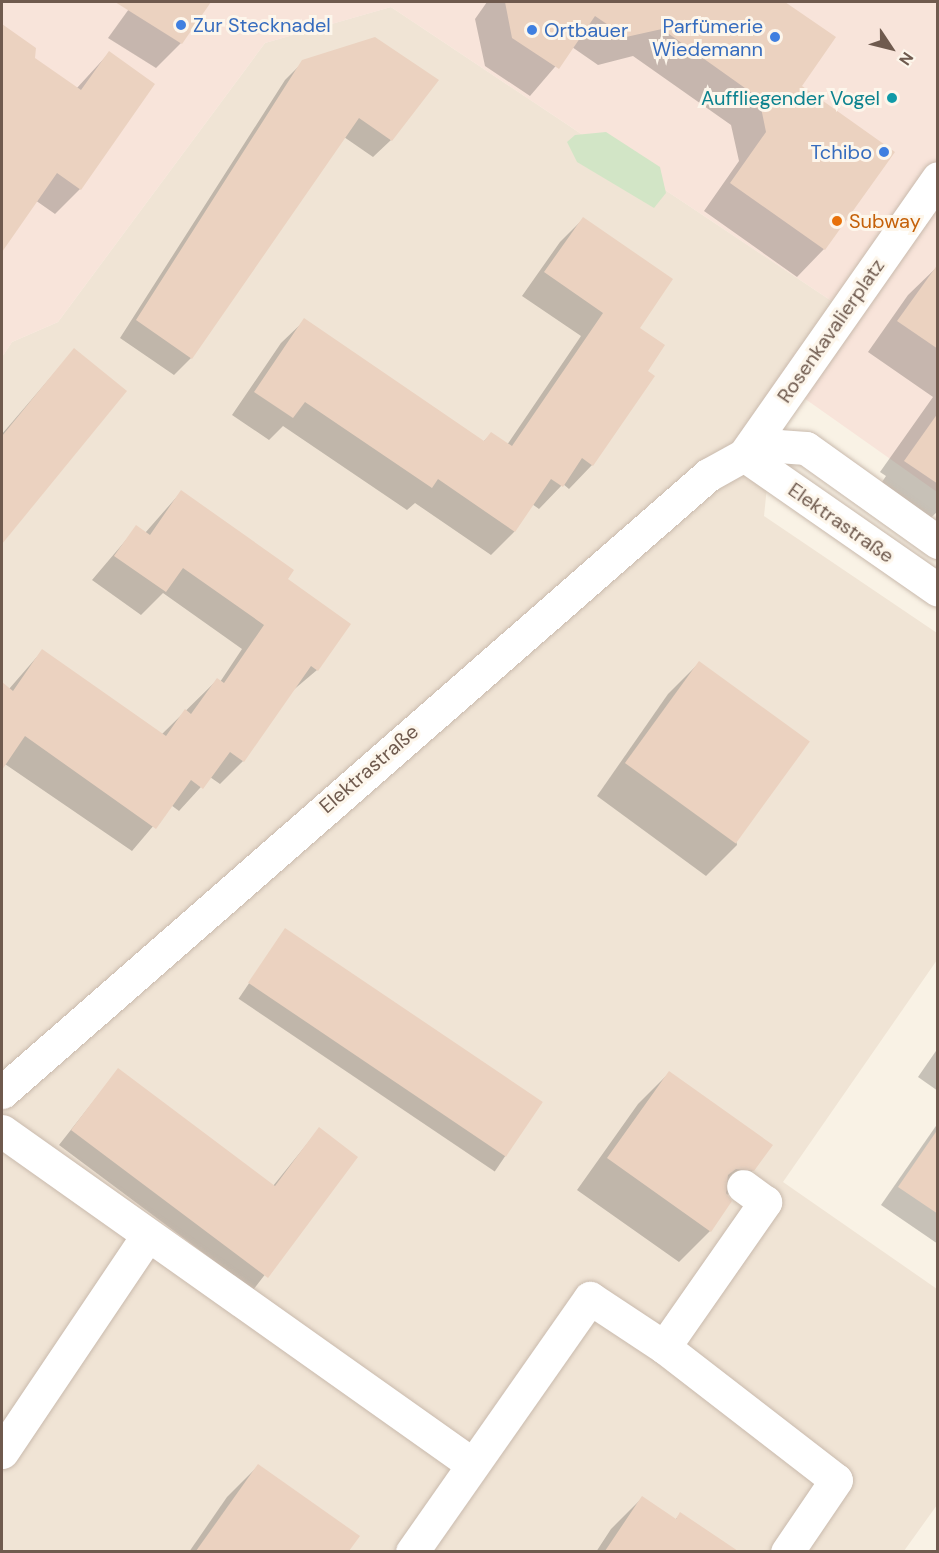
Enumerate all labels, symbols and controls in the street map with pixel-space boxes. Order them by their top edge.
place label: Zur Stecknadel [193,13,331,37]
place label: Parfümerie Wiedemann [652,14,763,61]
marker: Zur Stecknadel [174,18,188,32]
place label: Ortbauer [544,18,628,42]
north arrow [861,18,921,78]
marker: Ortbauer [525,23,539,37]
marker: Parfümerie Wiedemann [768,30,782,44]
text: N [894,48,918,69]
place label: Auffliegender Vogel [701,86,880,110]
marker: Auffliegender Vogel [885,91,899,105]
place label: Tchibo [810,140,872,164]
marker: Tchibo [877,145,891,159]
place label: Subway [849,209,921,233]
marker: Subway [830,214,844,228]
street label: Rosenkavalierplatz [772,254,890,408]
street label: Elektrastraße [784,478,898,568]
street label: Elektrastraße [315,719,423,819]

